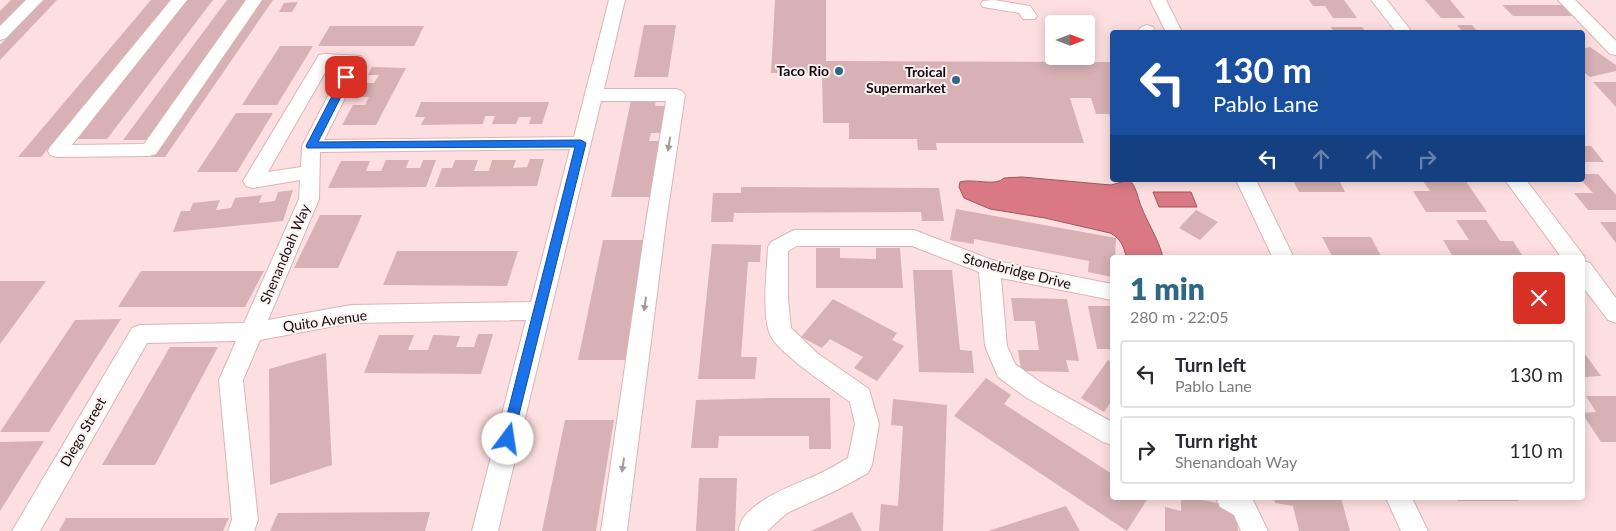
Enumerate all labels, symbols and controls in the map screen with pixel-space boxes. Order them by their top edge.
north arrow [1045,15,1095,65]
map controls [1045,15,1095,65]
text: 130 m [1213,48,1312,90]
icon: left [1130,50,1195,115]
pin [325,56,367,98]
place label: Taco Rio [776,62,829,79]
icon: arrive [332,63,360,91]
place label: Troical Supermarket [866,63,947,96]
marker: Taco Rio [833,65,845,77]
marker: Troical Supermarket [950,74,962,86]
text: Pablo Lane [1213,90,1319,117]
one-way arrow [664,136,672,152]
icon: left [1254,145,1282,173]
icon: ahead [1307,145,1335,173]
icon: ahead [1360,145,1388,173]
icon: right [1413,145,1441,173]
street label: Shenandoah Way [256,201,314,306]
street label: Stonebridge Drive [961,249,1073,292]
text: 1 min [1130,270,1205,306]
button: close [1513,272,1565,324]
one-way arrow [641,297,649,313]
street label: Quito Avenue [282,306,368,335]
text: 280 m · 22:05 [1130,307,1229,326]
text: Turn left [1175,353,1246,376]
icon: left [1132,360,1160,388]
text: 130 m [1509,363,1563,386]
text: Pablo Lane [1175,376,1252,395]
street label: Diego Street [56,394,109,469]
position arrow [481,412,533,464]
text: Turn right [1175,429,1257,452]
icon: right [1132,436,1160,464]
text: 110 m [1509,439,1563,462]
text: Shenandoah Way [1175,452,1297,471]
one-way arrow [619,458,627,474]

